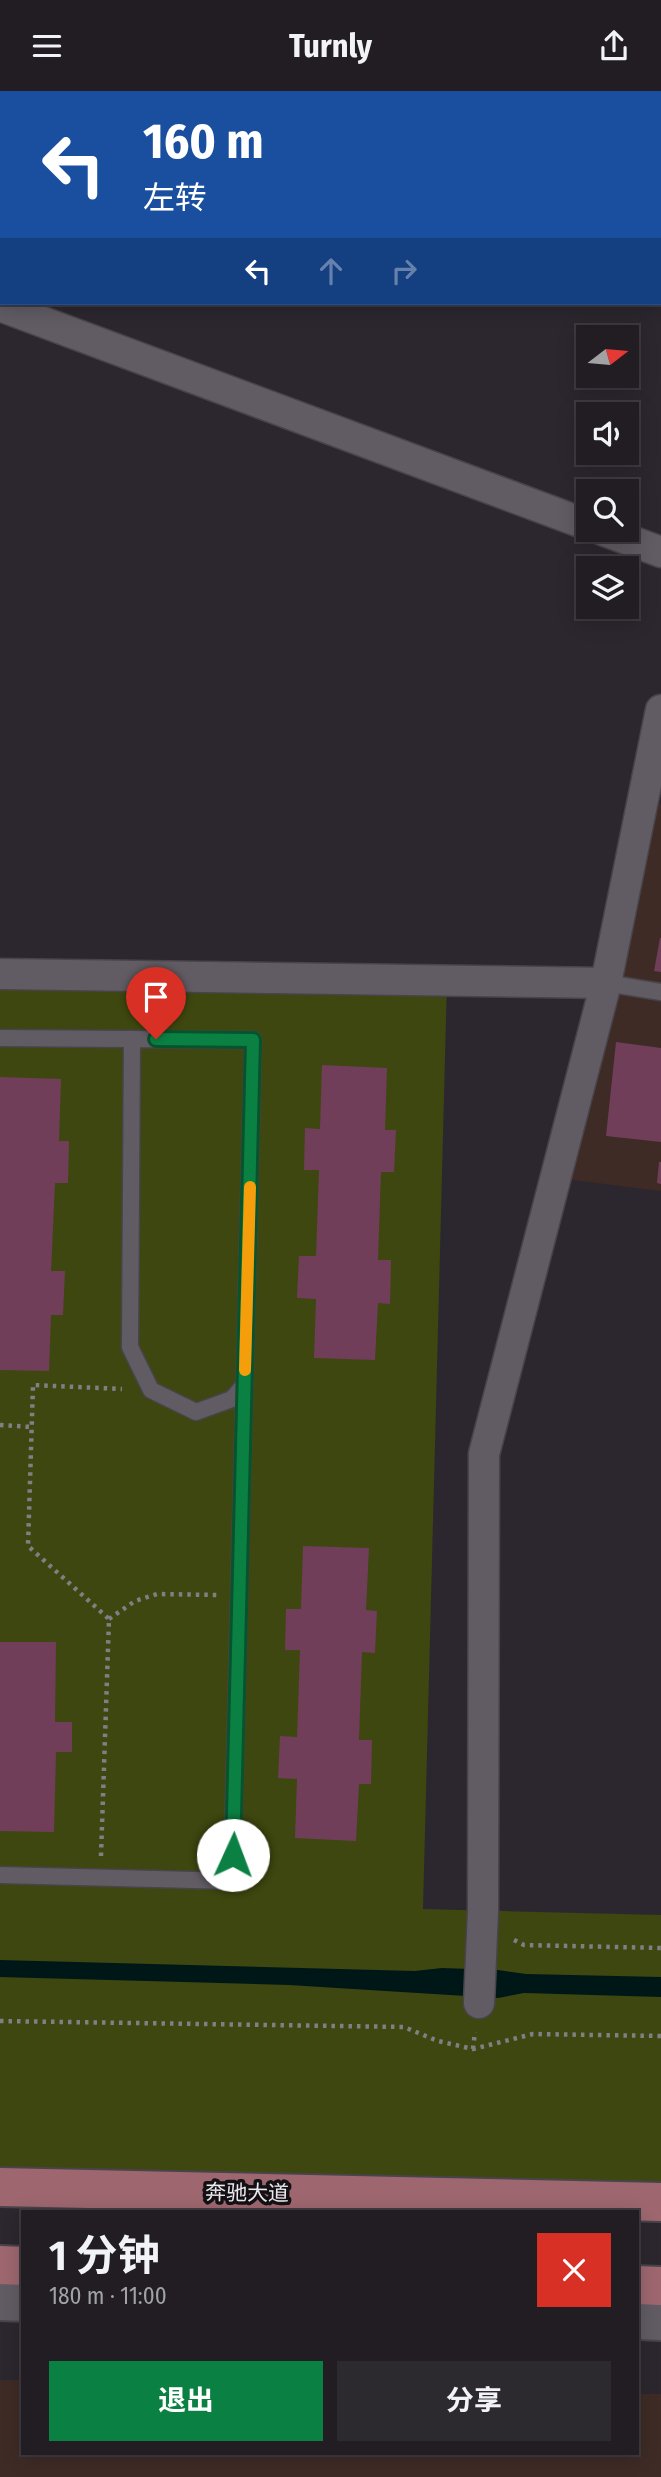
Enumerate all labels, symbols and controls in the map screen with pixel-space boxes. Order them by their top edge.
icon: menu [28,27,66,65]
text: Turnly [289,27,372,65]
icon: share [595,27,633,65]
text: 160 m [143,112,264,171]
icon: left [28,119,119,210]
text: 左转 [143,179,207,217]
icon: left [239,252,277,290]
icon: ahead [312,252,350,290]
icon: right [385,252,423,290]
north arrow [576,325,639,389]
map controls [576,325,639,619]
button: sound [576,402,639,465]
button: search [576,479,639,542]
button: layers [576,556,639,619]
pin [126,967,186,1039]
icon: arrive [137,978,175,1016]
position arrow [196,1818,270,1892]
street label: 奔驰大道 [205,2179,289,2207]
text: 1 分钟 [49,2231,160,2281]
button: close [537,2233,611,2307]
text: 180 m · 11:00 [49,2282,167,2310]
button: 退出 [49,2361,323,2441]
button: 分享 [337,2361,611,2441]

